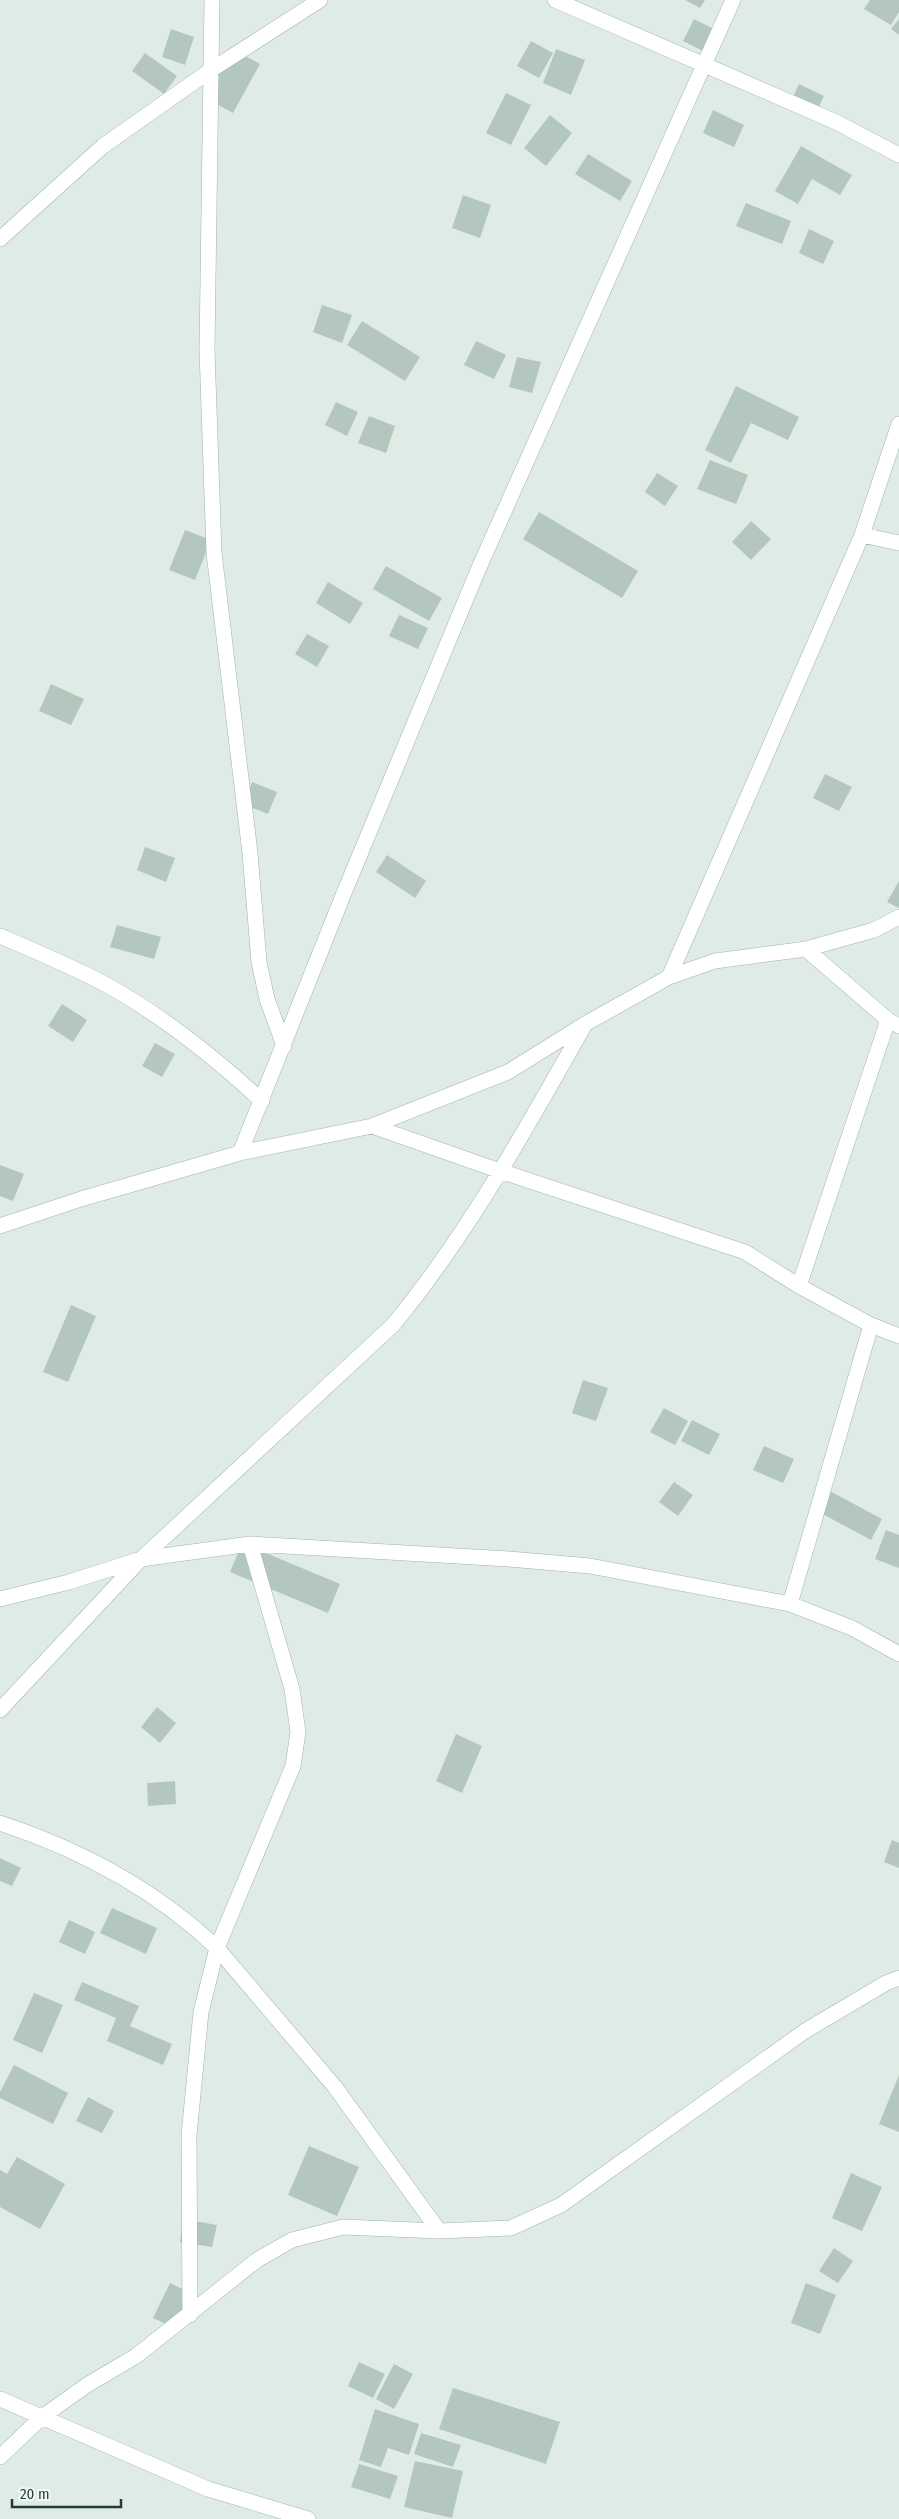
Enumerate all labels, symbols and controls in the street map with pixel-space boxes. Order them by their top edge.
scale bar [12,2476,121,2508]
text: 20 m [20,2485,50,2503]

